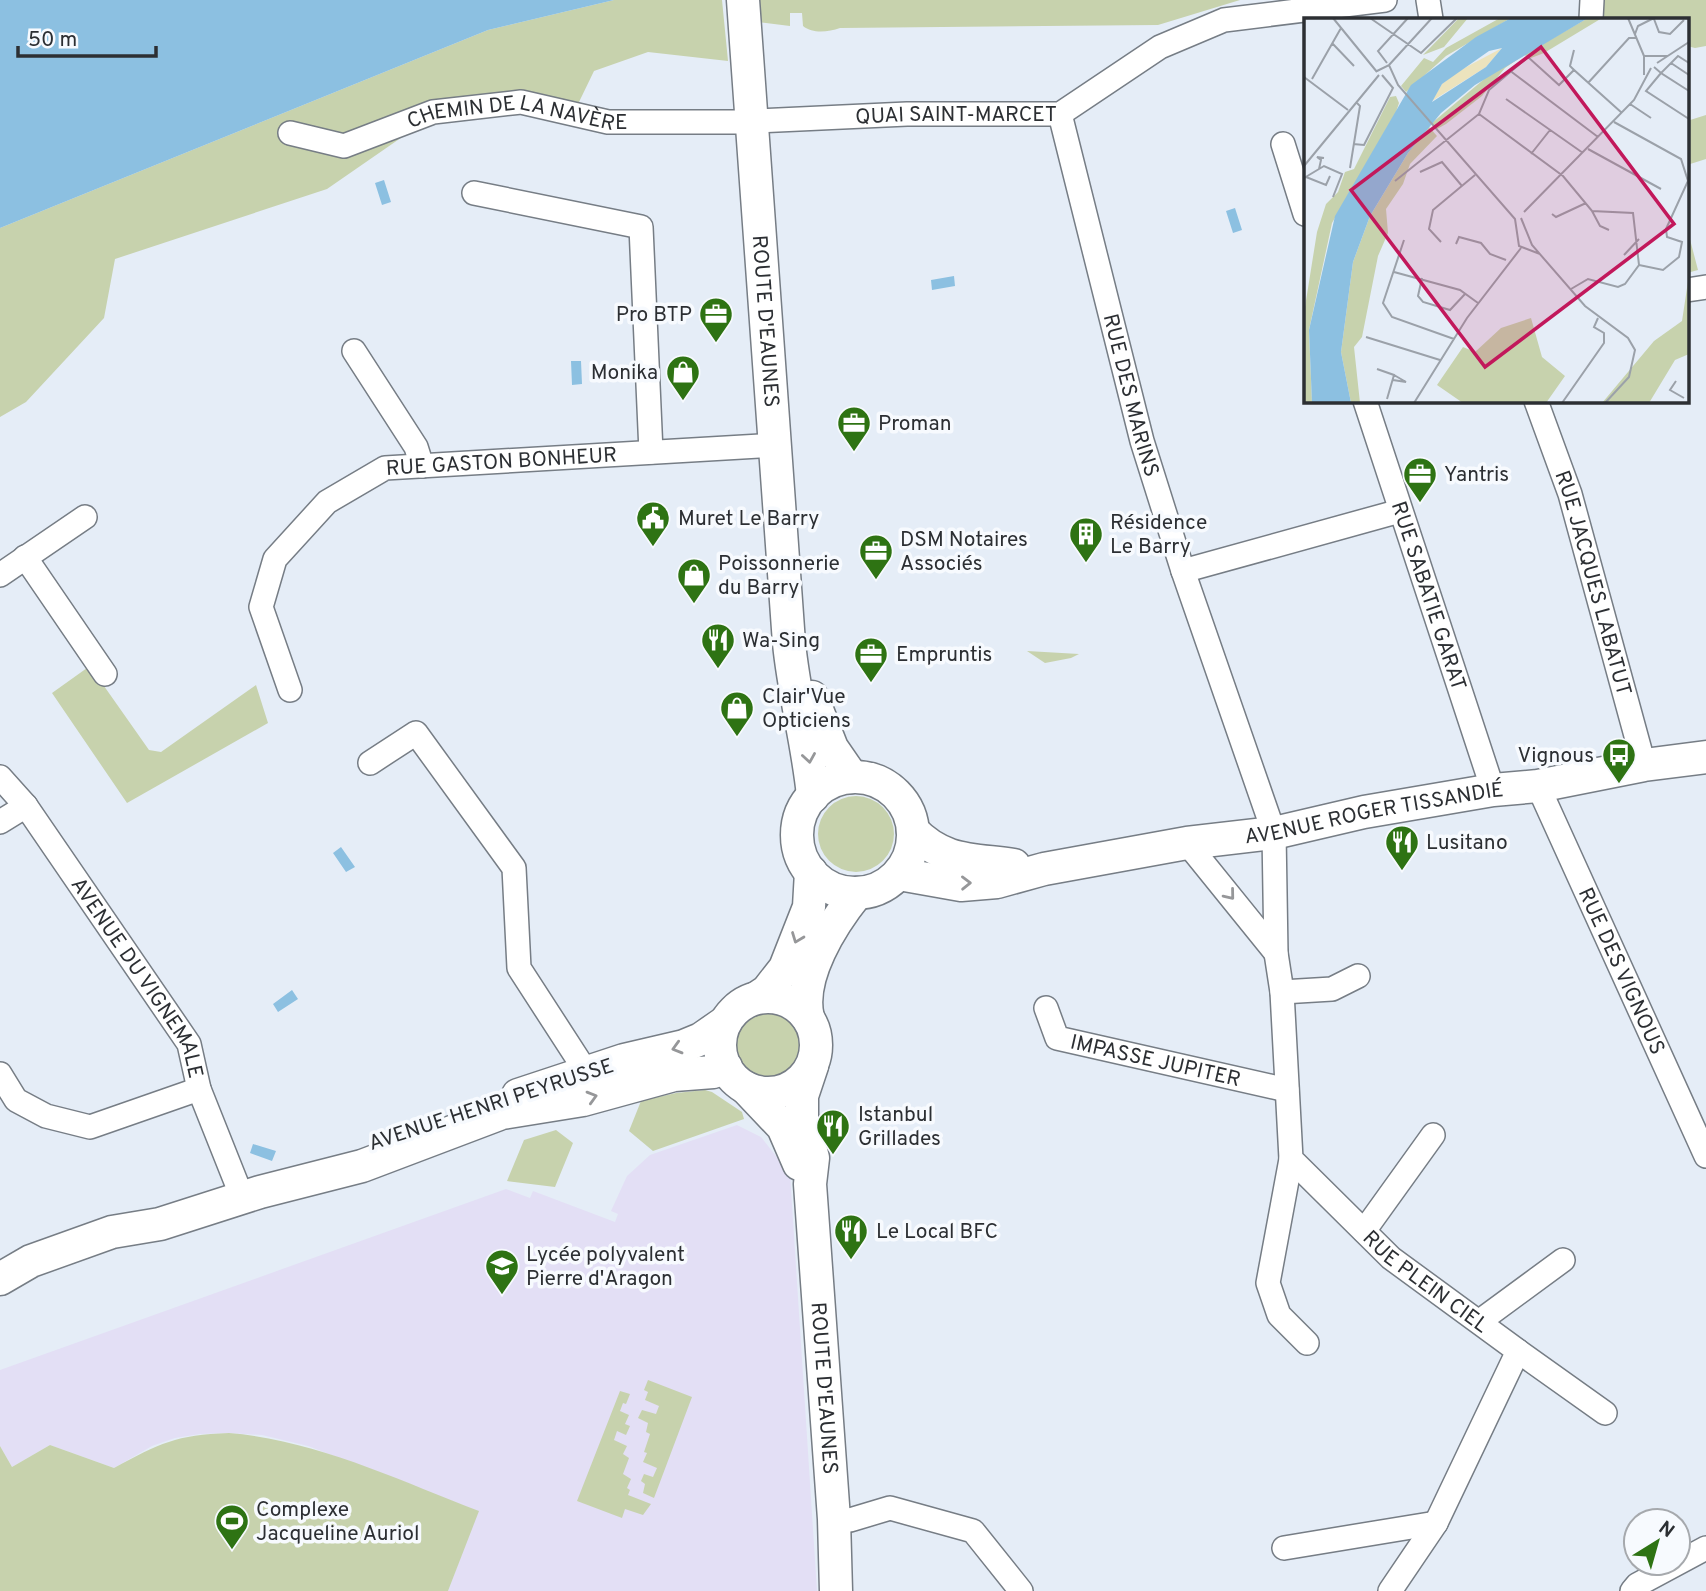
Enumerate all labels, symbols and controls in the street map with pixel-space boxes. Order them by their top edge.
scale bar [18,14,156,58]
inset map [1304,18,1688,402]
text: 50 m [28,27,77,54]
street label: CHEMIN DE LA NAVÈRE [404,90,628,138]
street label: QUAI SAINT-MARCET [855,102,1057,131]
street label: ROUTE D'EAUNES [745,234,784,408]
office icon: Pro BTP [697,295,735,344]
place label: Pro BTP [616,302,692,329]
street label: RUE DES MARINS [1096,311,1164,480]
shop icon: Monika [664,353,702,402]
place label: Monika [591,360,658,387]
office icon: Proman [835,404,873,453]
place label: Proman [878,411,952,438]
street label: RUE GASTON BONHEUR [385,442,618,483]
office icon: Yantris [1401,455,1439,504]
place label: Yantris [1444,462,1509,489]
street label: RUE JACQUES LABATUT [1548,467,1636,699]
street label: RUE SABATIE GARAT [1384,498,1471,694]
public building icon: Muret Le Barry [634,499,672,548]
place label: Muret Le Barry [678,506,819,533]
place label: Résidence Le Barry [1110,510,1207,561]
building icon: Résidence Le Barry [1067,515,1105,564]
place label: DSM Notaires Associés [900,527,1028,578]
office icon: DSM Notaires Associés [857,532,895,581]
place label: Poissonnerie du Barry [718,551,840,602]
shop icon: Poissonnerie du Barry [675,556,713,605]
restaurant icon: Wa-Sing [699,621,737,670]
place label: Wa-Sing [742,628,820,655]
office icon: Empruntis [852,635,890,684]
place label: Empruntis [896,642,992,669]
place label: Clair'Vue Opticiens [762,684,851,735]
shop icon: Clair'Vue Opticiens [718,689,756,738]
bus stop icon: Vignous [1600,736,1638,785]
place label: Vignous [1517,743,1594,770]
one-way arrow [801,752,816,764]
street label: AVENUE ROGER TISSANDIÉ [1243,776,1505,851]
restaurant icon: Lusitano [1383,823,1421,872]
place label: Lusitano [1426,830,1508,857]
street label: AVENUE DU VIGNEMALE [64,873,208,1081]
one-way arrow [961,876,972,891]
street label: RUE DES VIGNOUS [1571,884,1670,1059]
one-way arrow [1222,887,1234,900]
one-way arrow [791,932,805,944]
street label: IMPASSE JUPITER [1067,1029,1243,1094]
one-way arrow [671,1039,683,1054]
street label: AVENUE HENRI PEYRUSSE [365,1053,617,1158]
one-way arrow [586,1090,598,1105]
place label: Istanbul Grillades [858,1102,941,1153]
restaurant icon: Istanbul Grillades [814,1107,852,1156]
restaurant icon: Le Local BFC [832,1212,870,1261]
place label: Le Local BFC [876,1219,998,1246]
street label: RUE PLEIN CIEL [1356,1225,1493,1340]
place label: Lycée polyvalent Pierre d'Aragon [526,1242,685,1293]
school or university icon: Lycée polyvalent Pierre d'Aragon [483,1247,521,1296]
street label: ROUTE D'EAUNES [803,1301,843,1475]
place label: Complexe Jacqueline Auriol [256,1497,419,1548]
sports icon: Complexe Jacqueline Auriol [213,1502,251,1551]
north arrow [1622,1507,1692,1577]
text: N [1653,1516,1679,1544]

